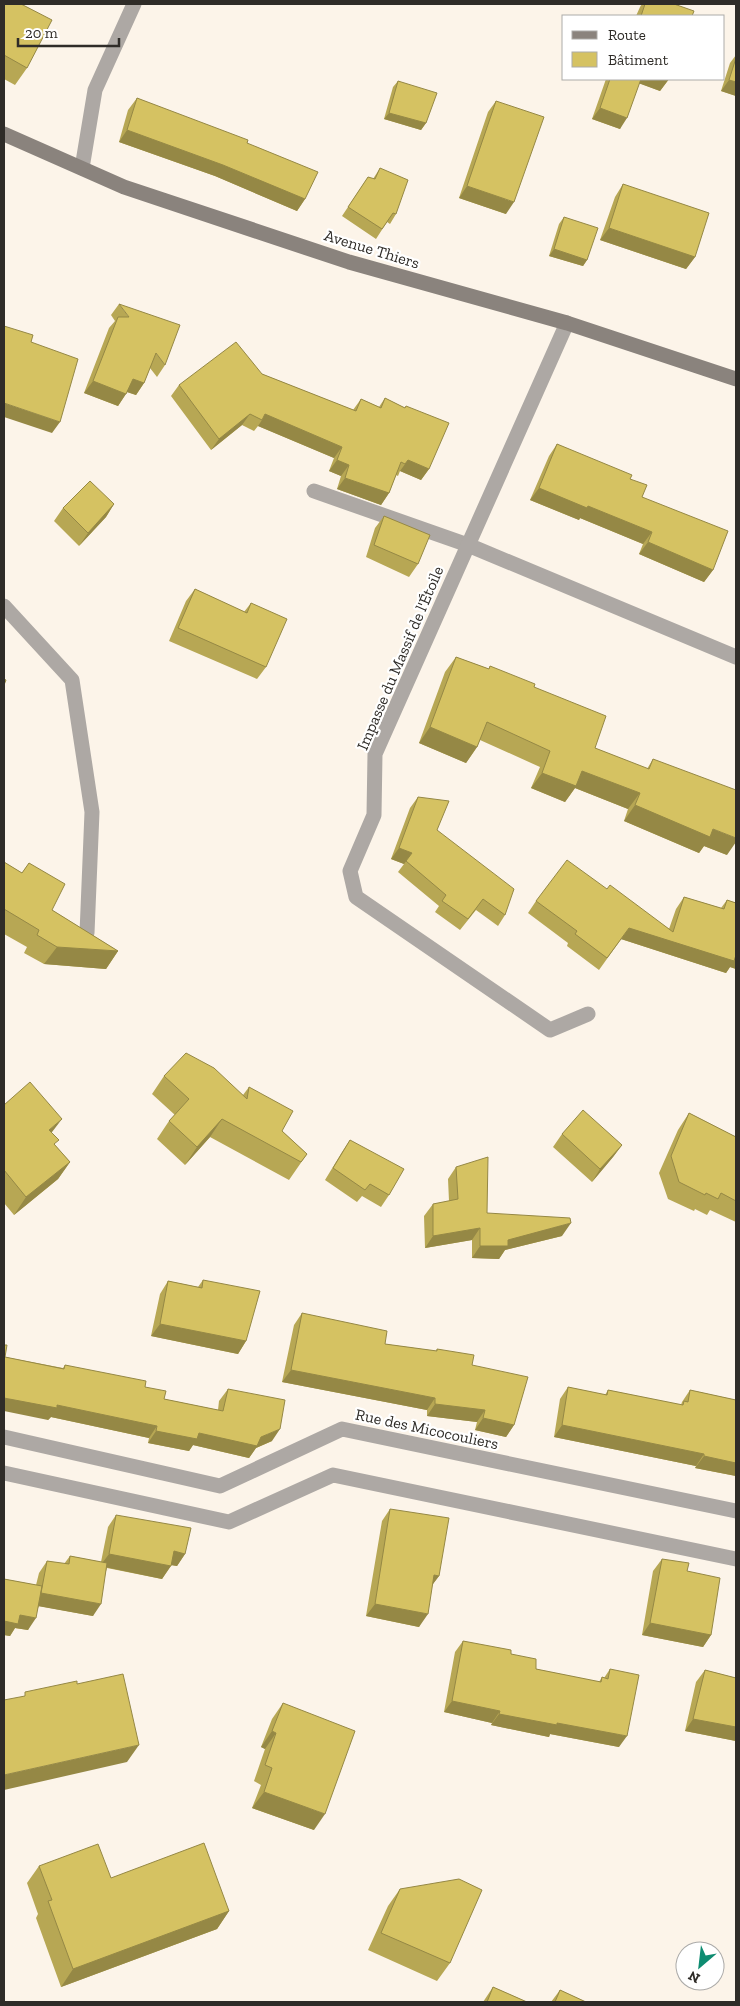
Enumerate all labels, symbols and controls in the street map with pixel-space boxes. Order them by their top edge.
scale bar [18,15,119,47]
legend [562,15,725,80]
text: 20 m [25,24,58,42]
text: Route [608,26,646,44]
text: Bâtiment [608,51,669,69]
street label: Avenue Thiers [322,225,422,273]
street label: Impasse du Massif de l'Étoile [353,563,447,753]
street label: Rue des Micocouliers [354,1405,500,1453]
north arrow [675,1941,725,1991]
text: N [685,1967,703,1987]

